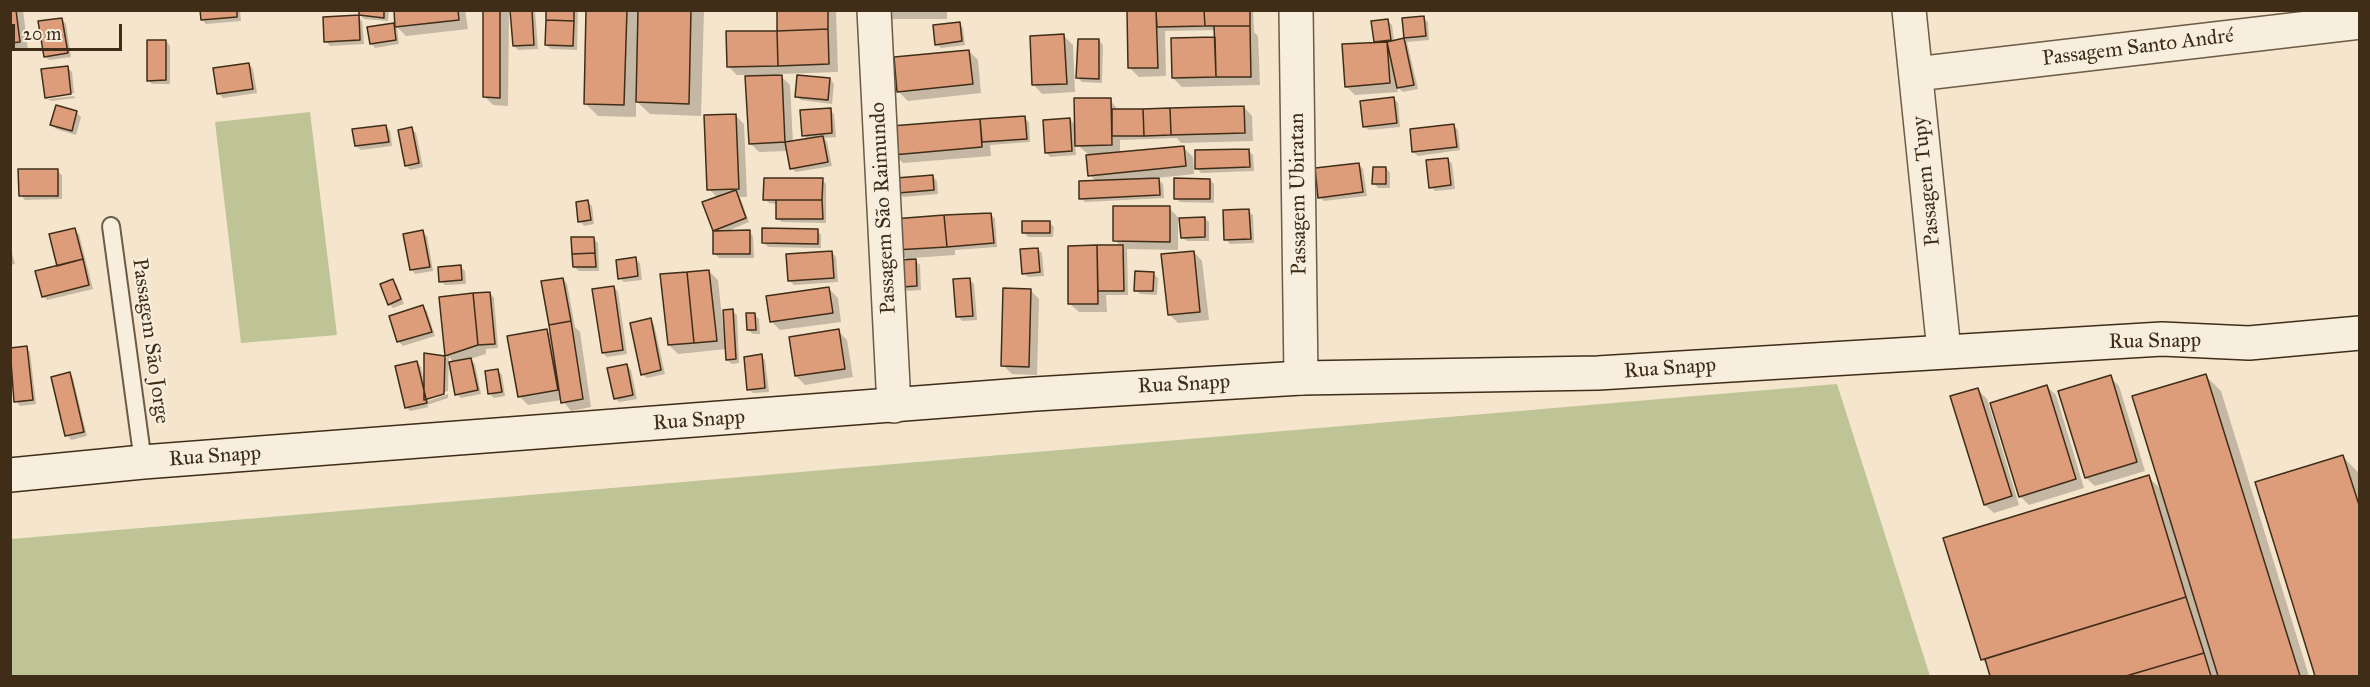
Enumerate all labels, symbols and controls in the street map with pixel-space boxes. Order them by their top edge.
scale bar [15,12,124,50]
text: 20 m [23,23,61,45]
street label: Passagem Santo André [2041,24,2235,72]
street label: Passagem São Raimundo [866,101,902,315]
street label: Passagem Ubiratan [1285,112,1313,276]
street label: Passagem Tupy [1908,115,1946,247]
street label: Passagem São Jorge [126,257,174,425]
street label: Rua Snapp [2109,329,2201,355]
street label: Rua Snapp [1623,353,1717,385]
street label: Rua Snapp [1137,370,1231,400]
street label: Rua Snapp [652,405,746,437]
street label: Rua Snapp [168,441,262,473]

